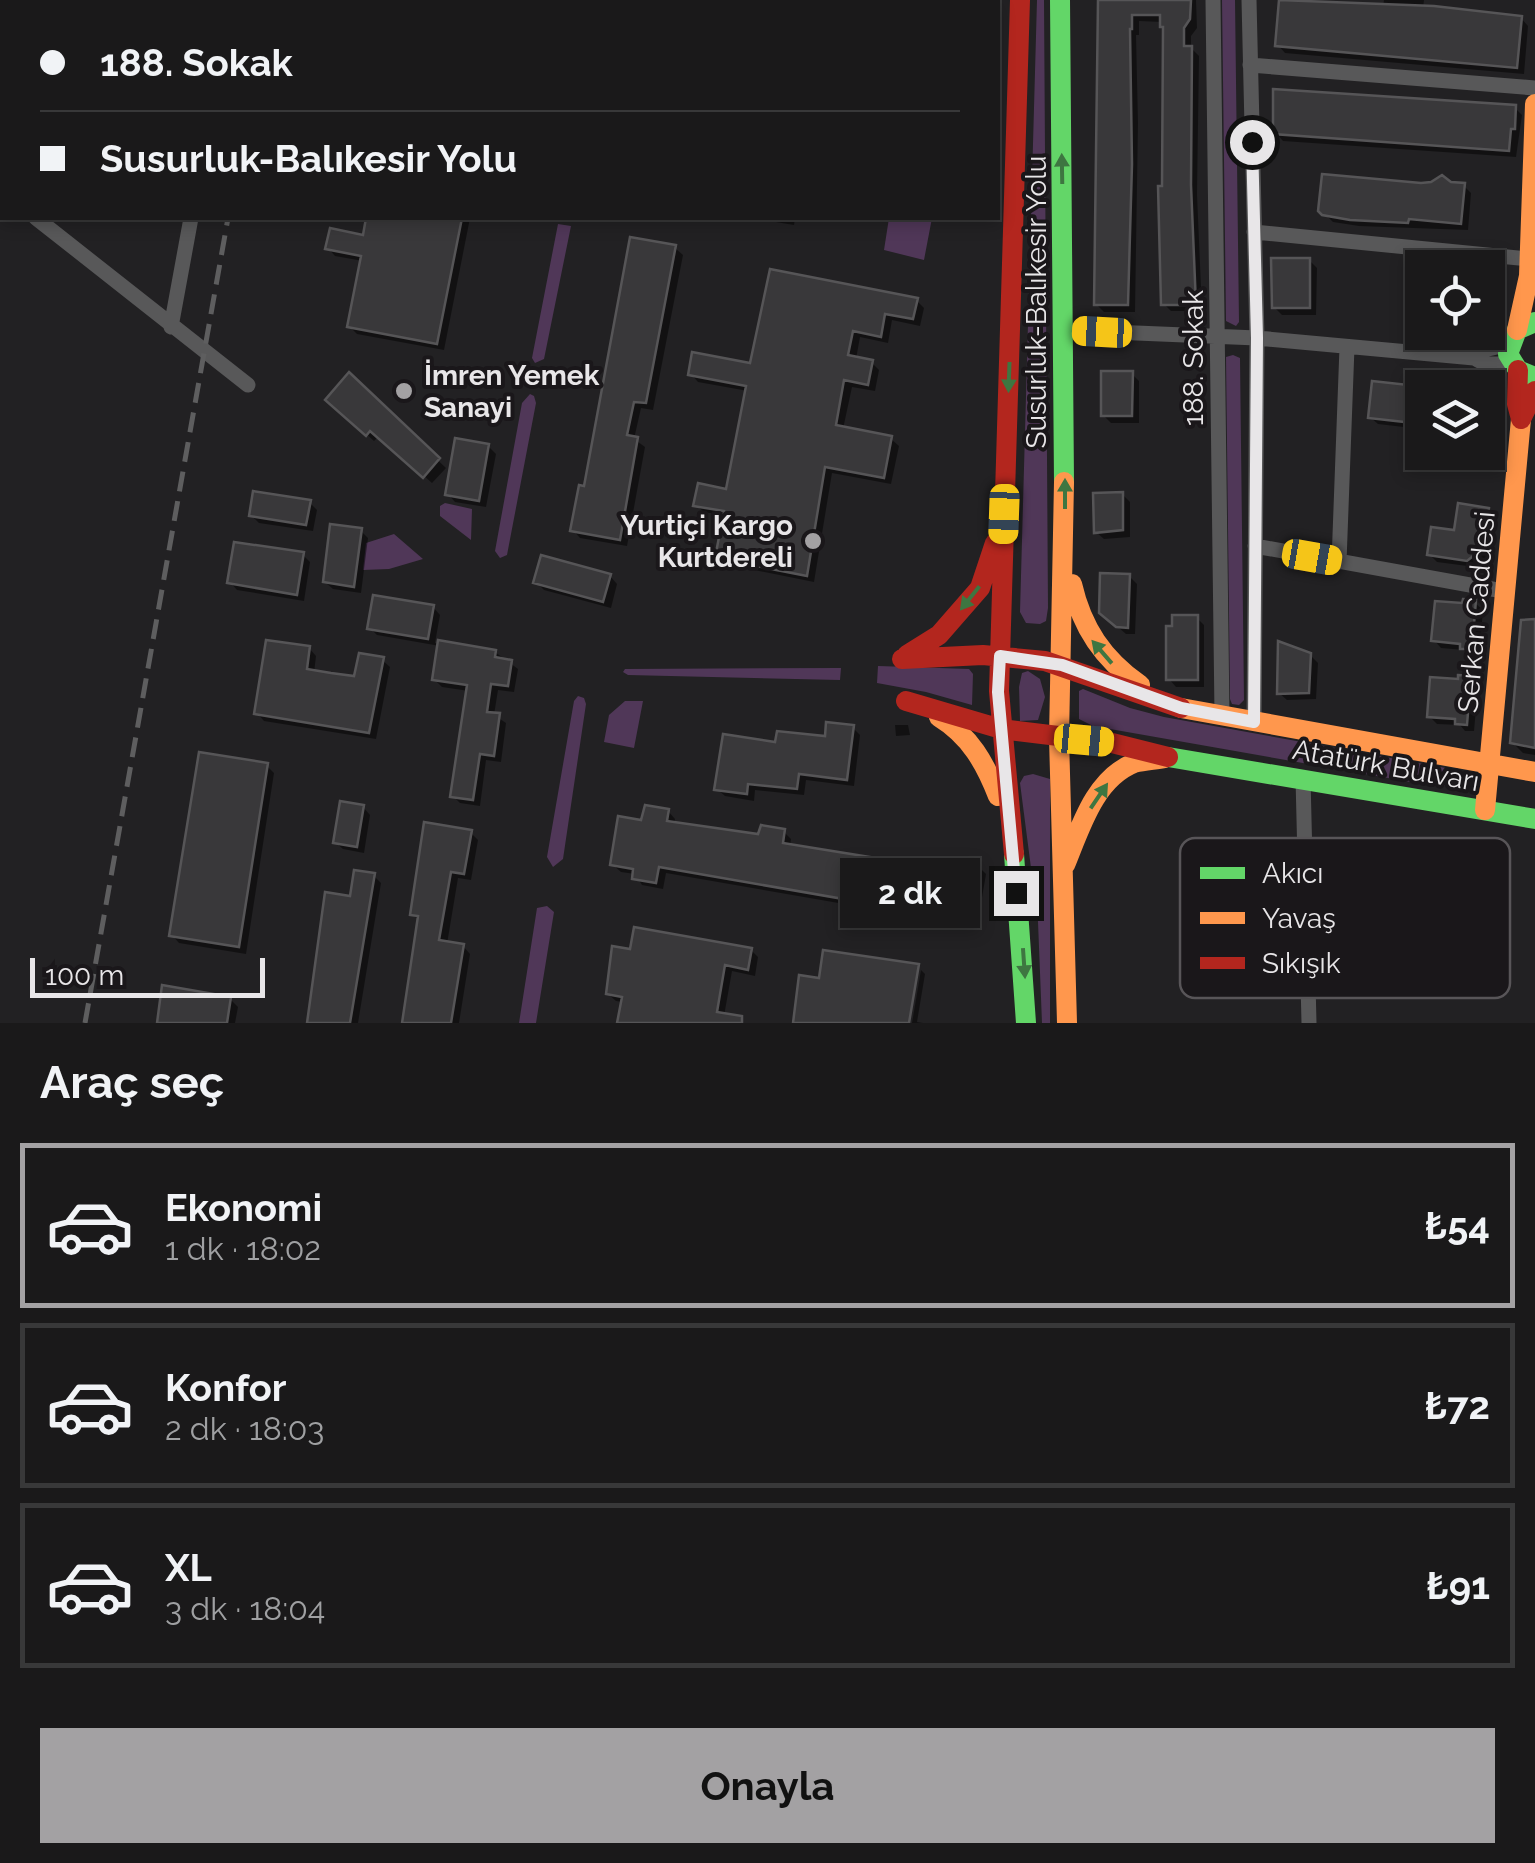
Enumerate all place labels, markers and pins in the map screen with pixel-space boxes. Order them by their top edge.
place label: İmren Yemek Sanayi [424,359,600,424]
marker: İmren Yemek Sanayi [393,380,415,402]
place label: Yurtiçi Kargo Kurtdereli [620,509,793,574]
marker: Yurtiçi Kargo Kurtdereli [802,530,824,552]

